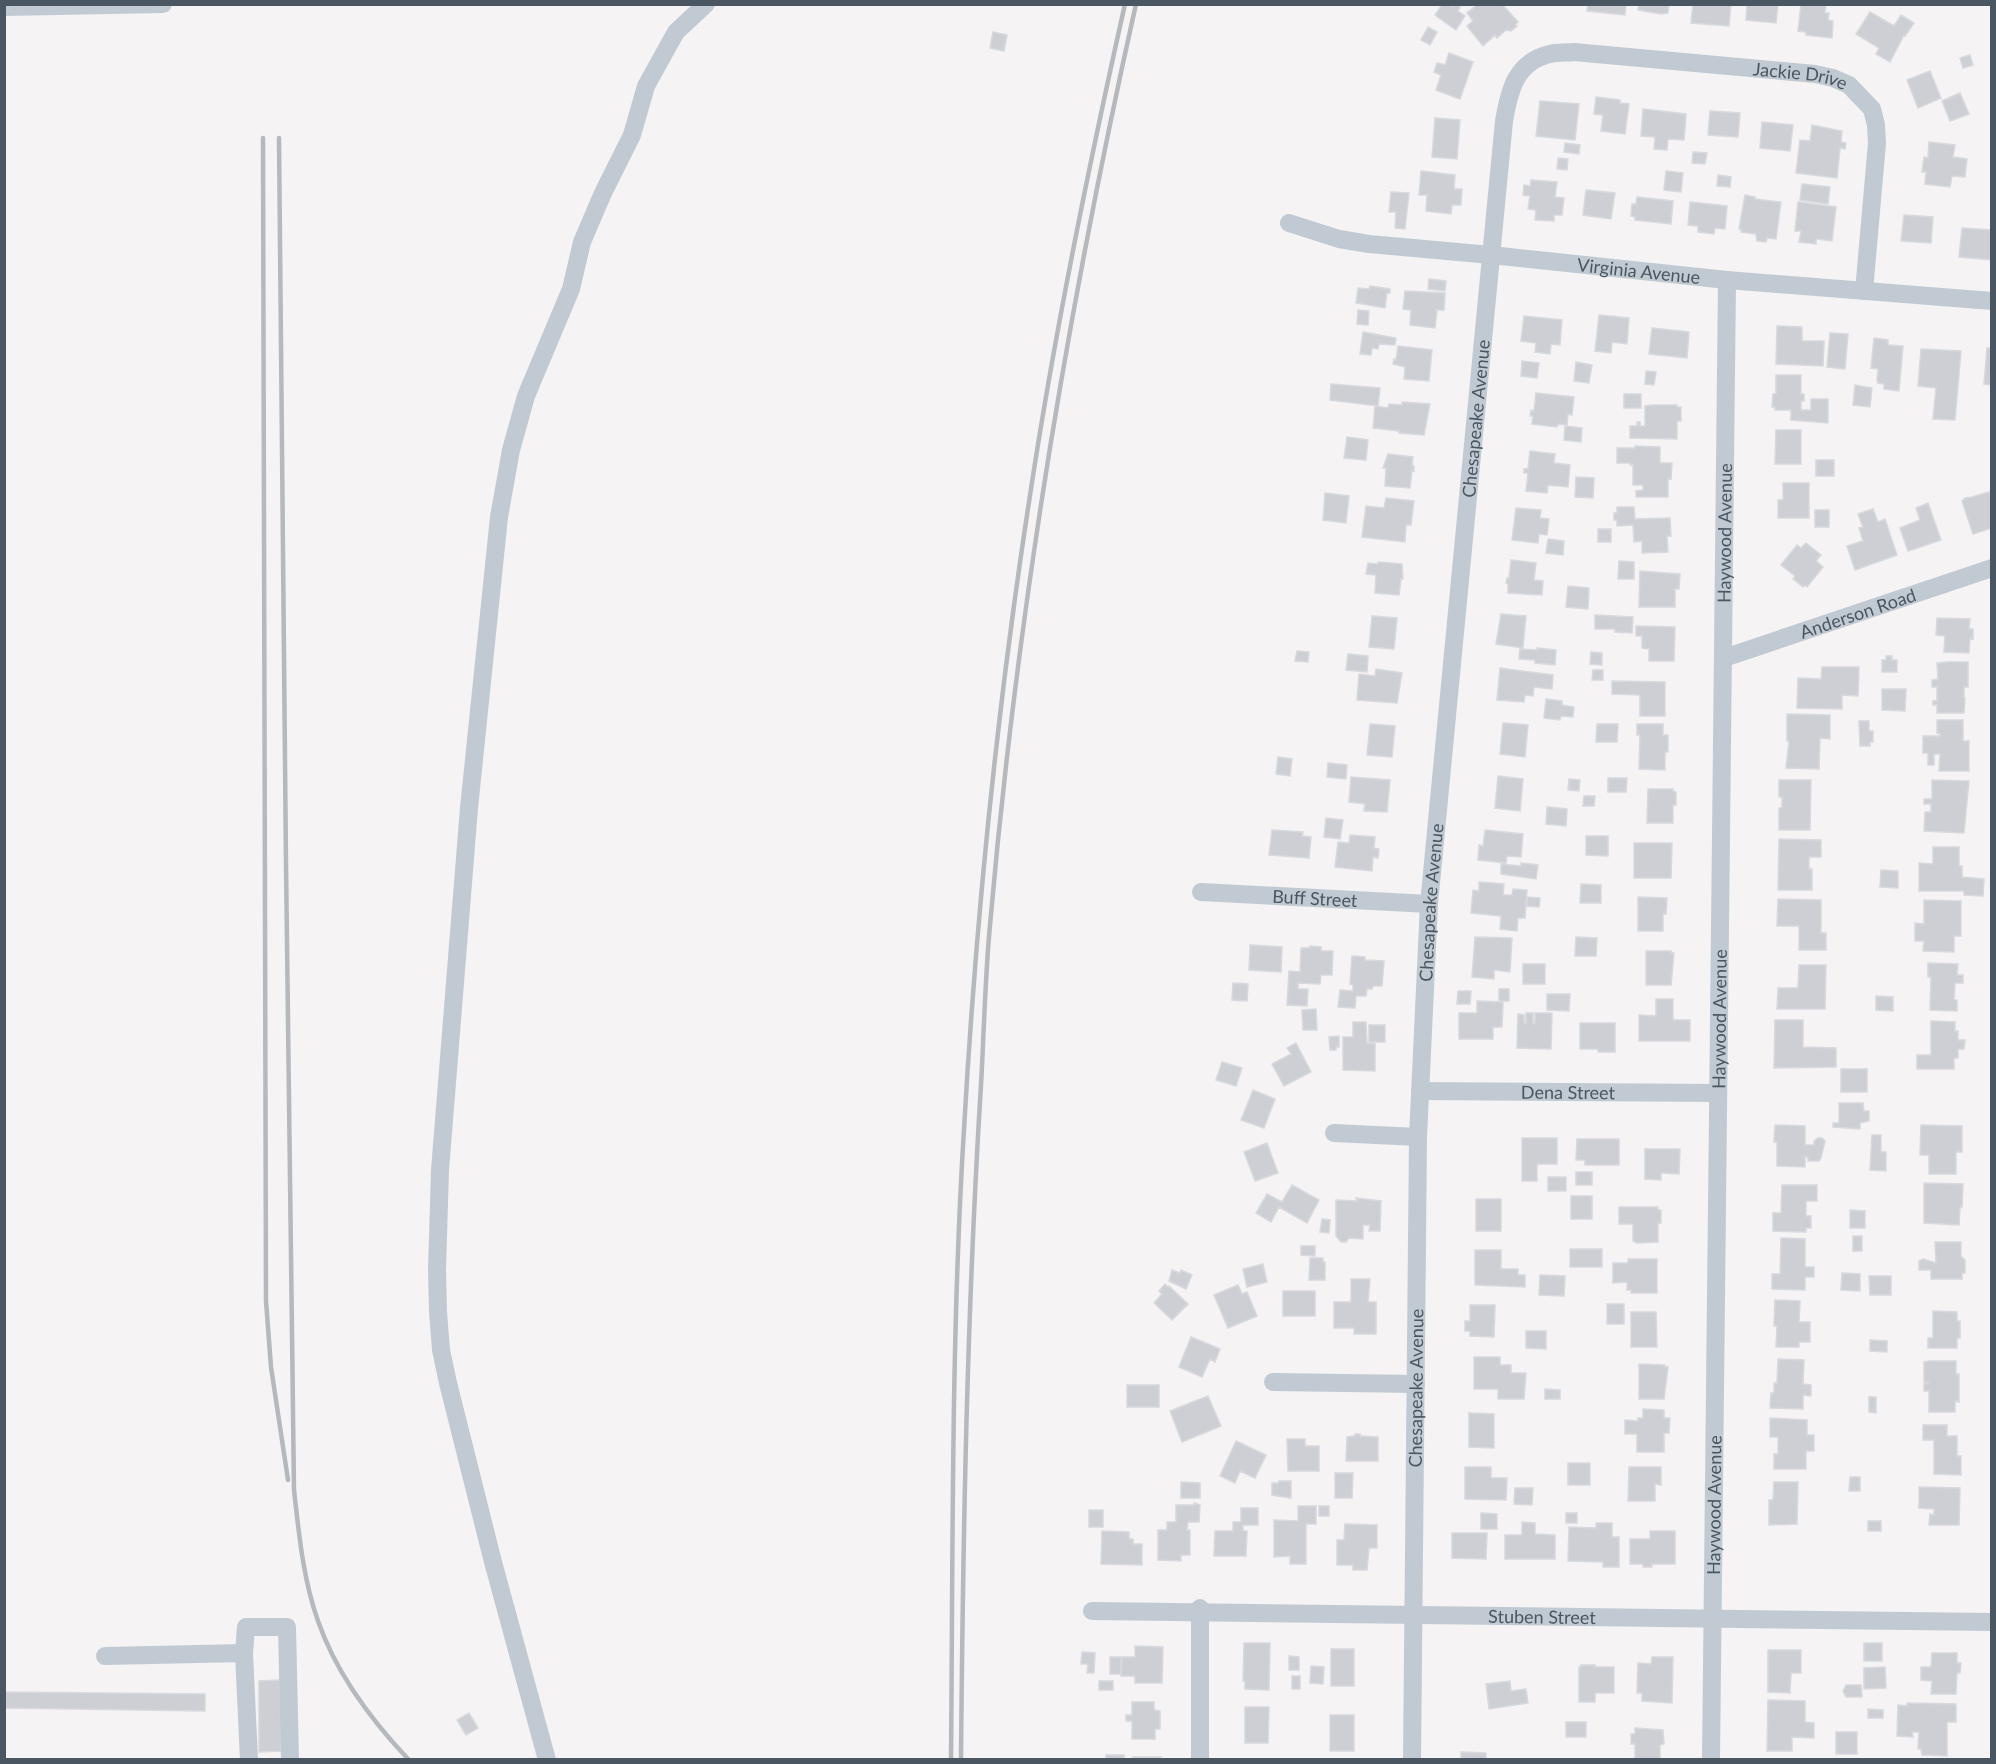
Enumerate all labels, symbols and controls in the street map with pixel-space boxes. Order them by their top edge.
street label: Jackie Drive [1752,57,1851,94]
street label: Virginia Avenue [1576,253,1701,288]
street label: Chesapeake Avenue [1457,338,1494,499]
street label: Haywood Avenue [1713,463,1736,603]
street label: Anderson Road [1797,583,1918,643]
street label: Chesapeake Avenue [1414,822,1448,982]
street label: Buff Street [1272,885,1359,911]
street label: Haywood Avenue [1707,949,1731,1089]
street label: Dena Street [1521,1081,1616,1103]
street label: Chesapeake Avenue [1404,1309,1427,1467]
street label: Haywood Avenue [1702,1435,1726,1575]
street label: Stuben Street [1488,1605,1596,1628]

